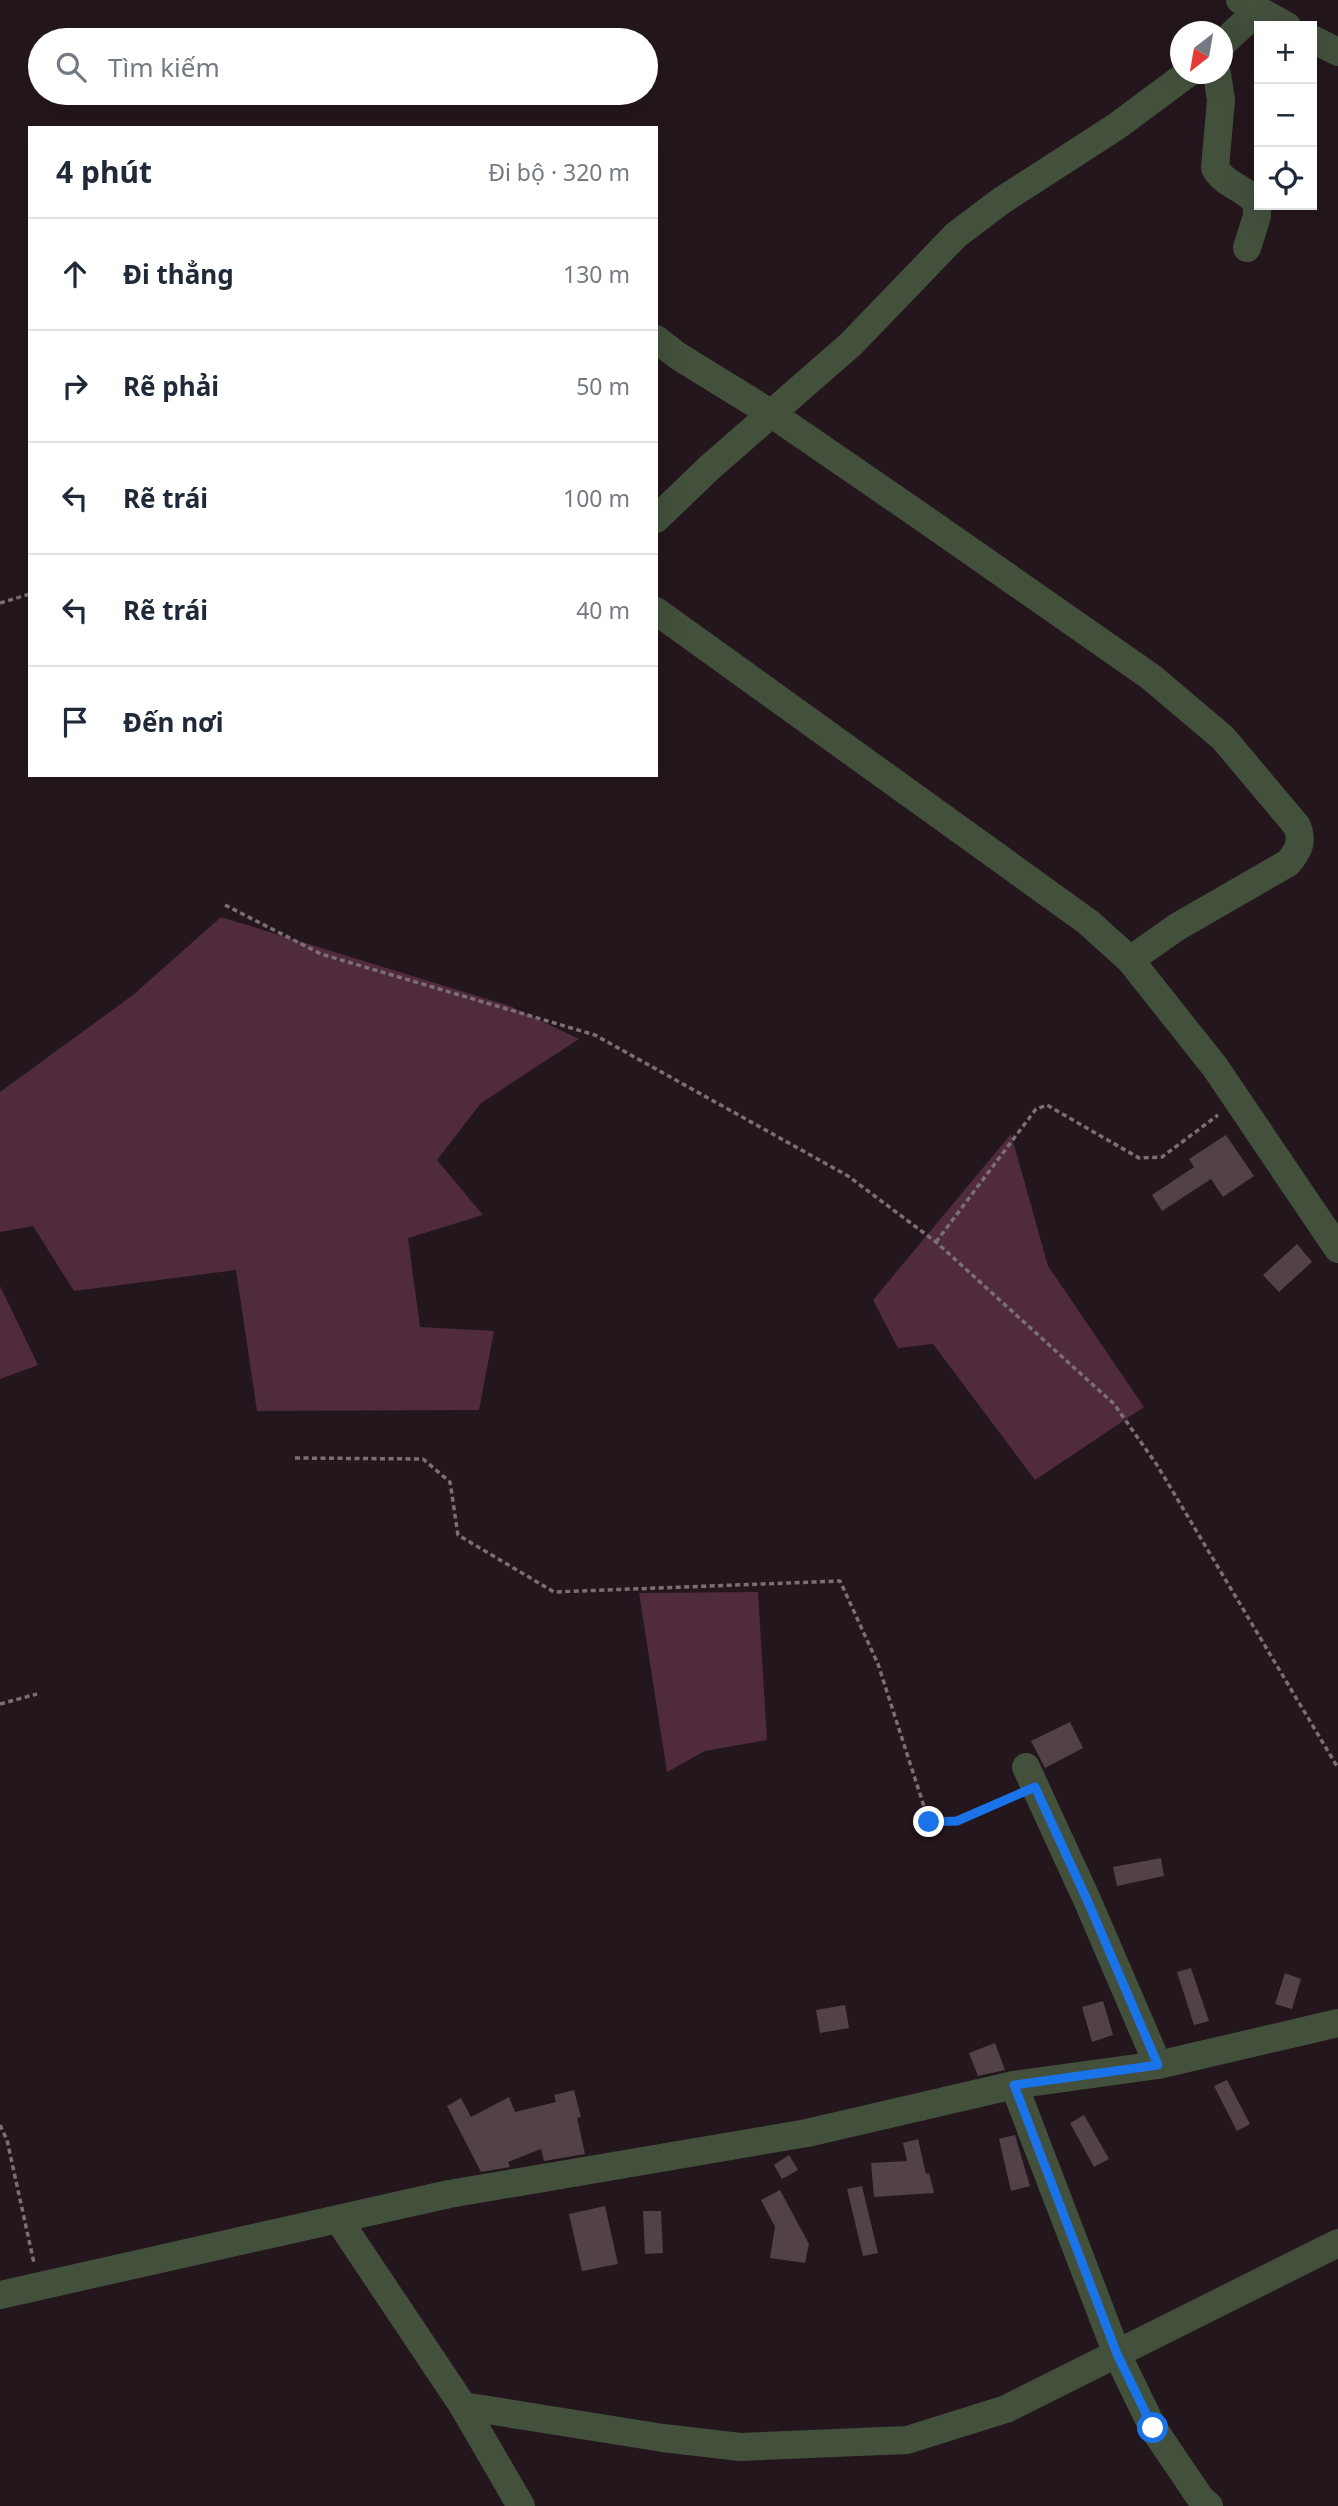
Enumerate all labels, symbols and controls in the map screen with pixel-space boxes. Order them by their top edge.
north arrow [1170,21,1233,84]
map controls [1254,21,1317,210]
button: + [1254,21,1317,84]
search box [28,28,658,105]
icon: search [52,48,90,86]
text: Tìm kiếm [108,49,220,85]
button: − [1254,84,1317,147]
button: locate [1254,147,1317,210]
text: 4 phút [56,151,152,192]
text: Đi bộ · 320 m [488,156,630,188]
icon: ahead [56,255,94,293]
text: Đi thẳng [123,256,234,292]
text: 130 m [563,258,630,290]
icon: right [56,367,94,405]
text: Rẽ phải [123,368,219,404]
text: 50 m [576,370,630,402]
icon: left [56,479,94,517]
text: Rẽ trái [123,480,208,516]
text: 100 m [563,482,630,514]
icon: left [56,591,94,629]
text: Rẽ trái [123,592,208,628]
text: 40 m [576,594,630,626]
icon: arrive [56,703,94,741]
text: Đến nơi [123,704,224,740]
route end [913,1806,944,1837]
route start [1137,2412,1168,2443]

